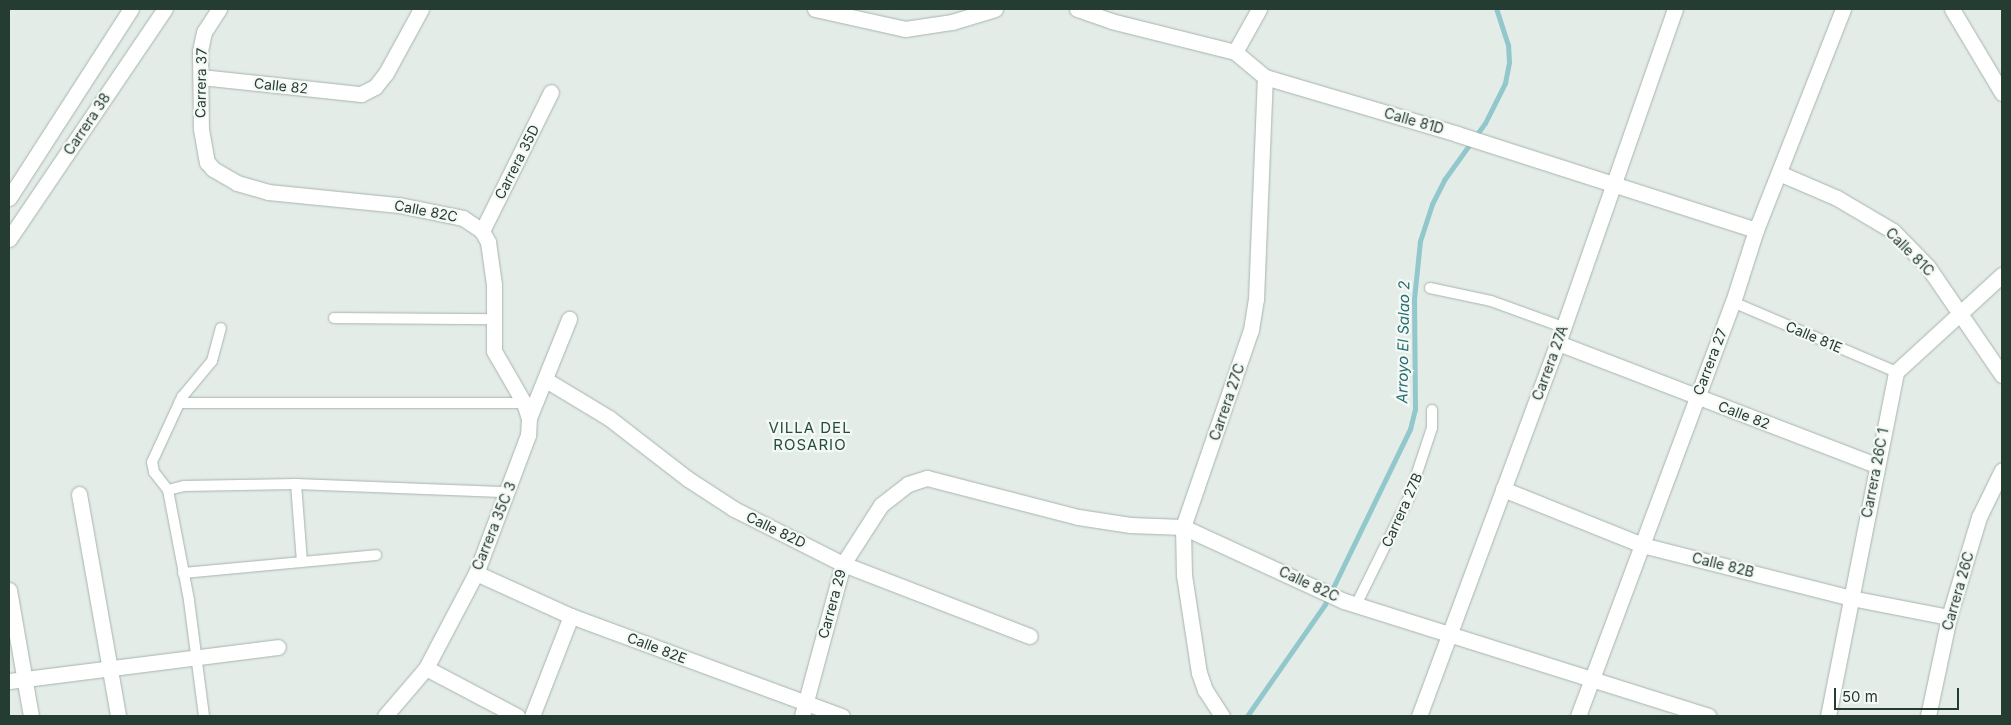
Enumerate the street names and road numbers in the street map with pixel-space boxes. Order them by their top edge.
street label: Carrera 37 [192,48,210,118]
street label: Calle 82 [253,75,309,97]
street label: Carrera 38 [60,90,114,158]
street label: Calle 81D [1382,104,1446,138]
street label: Carrera 35D [491,122,543,202]
street label: Calle 82C [393,197,459,225]
street label: Calle 81C [1882,224,1938,280]
street label: Calle 81E [1783,318,1845,356]
street label: Carrera 27A [1529,323,1571,403]
street label: Carrera 27 [1690,326,1730,398]
street label: Carrera 27C [1206,361,1248,443]
street label: Calle 82 [1716,397,1772,433]
street label: Carrera 26C 1 [1858,427,1892,519]
street label: Carrera 27B [1378,470,1426,550]
street label: Carrera 35C 3 [469,479,519,573]
street label: Calle 82D [743,508,809,552]
street label: Calle 82B [1690,549,1756,581]
street label: Carrera 26C [1939,550,1977,632]
street label: Calle 82C [1276,563,1342,605]
street label: Carrera 29 [815,568,849,640]
street label: Calle 82E [625,629,689,667]

